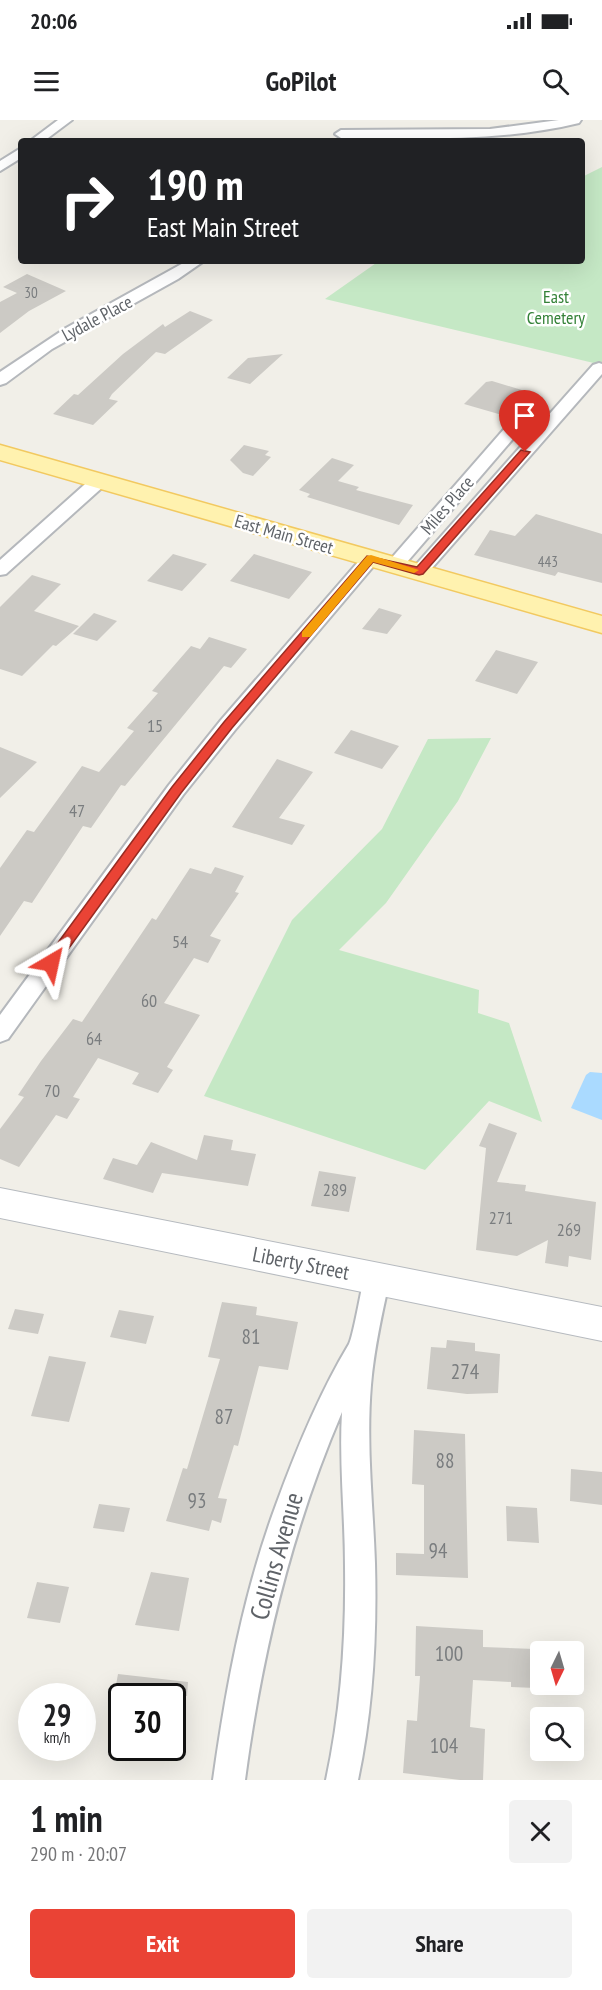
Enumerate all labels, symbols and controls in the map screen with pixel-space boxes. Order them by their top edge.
text: 20:06 [30,7,78,35]
text: GoPilot [266,64,336,98]
icon: menu [30,65,63,98]
icon: search [539,65,572,98]
text: 190 m [147,157,244,212]
icon: right [48,162,126,240]
text: East Main Street [147,210,299,244]
house number: 30 [24,283,38,302]
park label: East Cemetery [527,285,585,329]
street label: Lydale Place [58,290,136,346]
pin [499,390,550,452]
icon: arrive [508,399,541,432]
street label: Miles Place [415,471,479,539]
street label: East Main Street [232,509,336,559]
house number: 443 [538,552,558,571]
house number: 15 [147,714,163,737]
house number: 47 [69,799,85,822]
house number: 54 [172,930,188,953]
position arrow [19,931,83,995]
house number: 60 [141,989,157,1012]
house number: 64 [86,1027,102,1050]
house number: 70 [44,1079,60,1102]
house number: 289 [323,1178,347,1201]
house number: 271 [489,1206,513,1229]
house number: 269 [557,1218,581,1241]
street label: Liberty Street [250,1240,352,1286]
house number: 81 [242,1323,260,1350]
house number: 274 [451,1358,480,1385]
house number: 87 [215,1403,233,1430]
house number: 88 [436,1447,454,1474]
house number: 93 [188,1487,206,1514]
street label: Collins Avenue [242,1489,310,1623]
house number: 94 [429,1537,448,1564]
house number: 100 [435,1640,463,1667]
north arrow [530,1641,584,1695]
map controls [530,1641,584,1761]
speed limit sign: 30 [108,1683,186,1761]
text: 29 [43,1695,71,1734]
button: search [530,1707,584,1761]
text: km/h [44,1728,70,1747]
house number: 104 [430,1732,459,1759]
text: 1 min [30,1795,103,1842]
button: close [509,1800,572,1863]
text: 290 m · 20:07 [30,1841,127,1867]
button: Exit [30,1909,295,1978]
button: Share [307,1909,572,1978]

